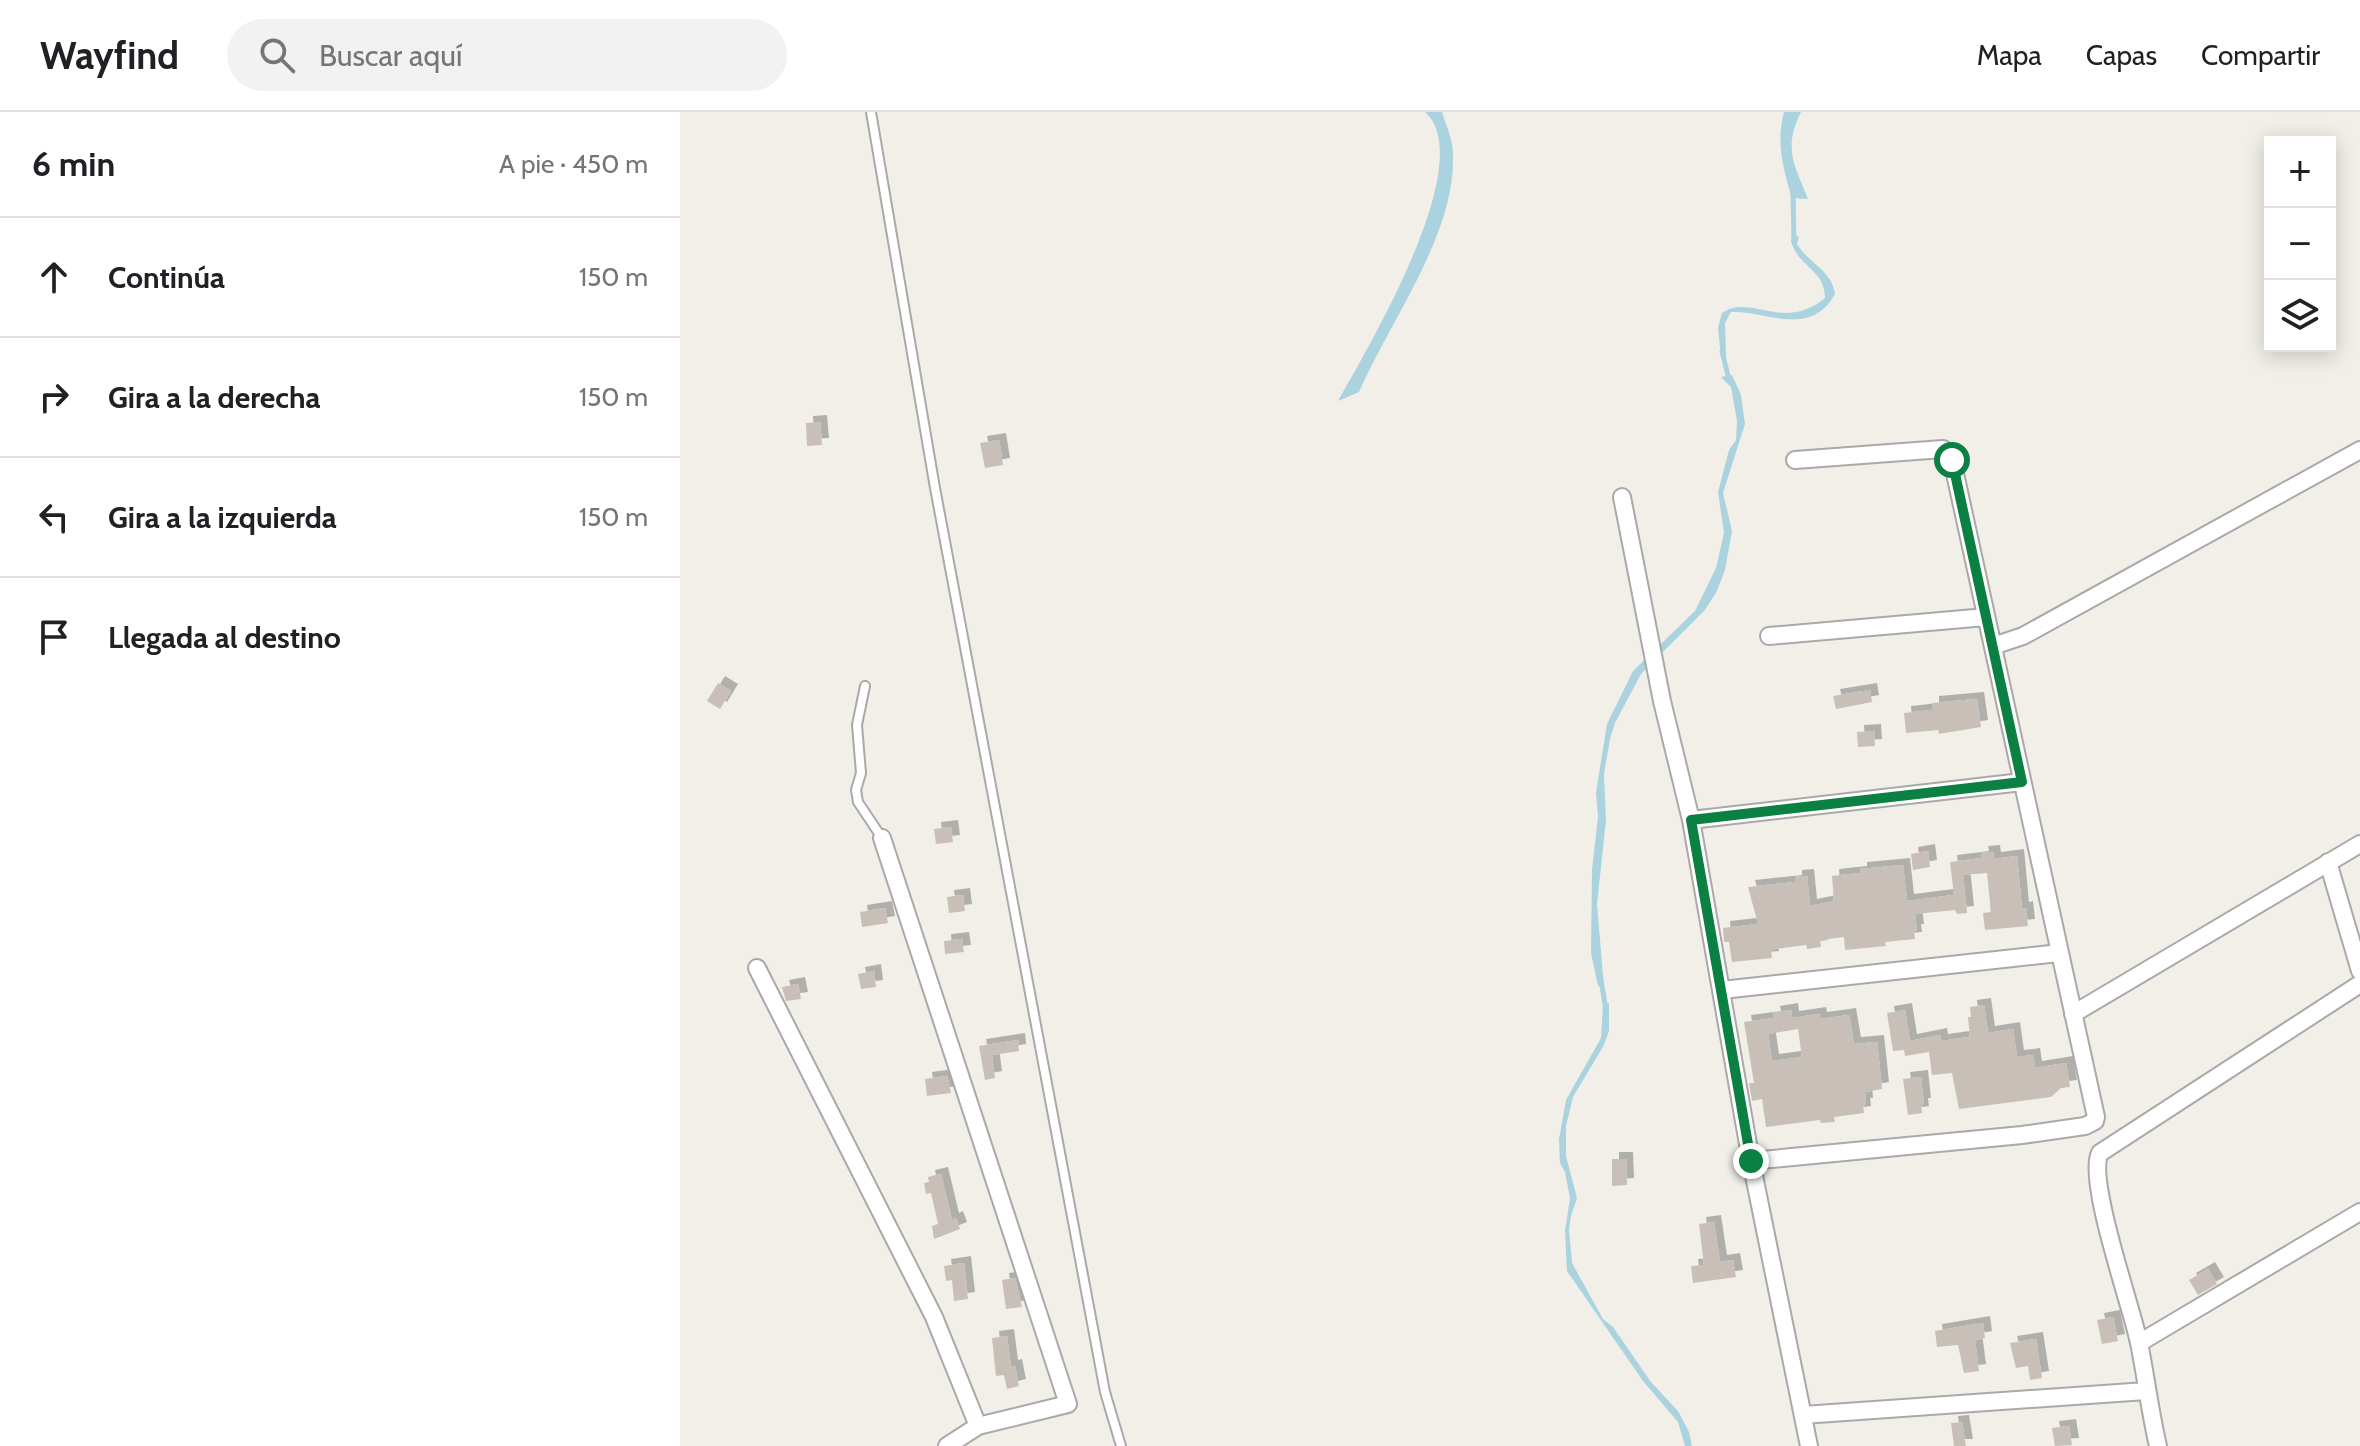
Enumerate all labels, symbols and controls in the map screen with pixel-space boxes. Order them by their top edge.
search box [227,19,787,91]
text: Wayfind [40,32,179,79]
icon: search [255,33,299,77]
text: Buscar aquí [319,37,462,74]
text: Mapa [1977,38,2042,72]
text: Capas [2086,38,2157,72]
text: Compartir [2201,38,2320,72]
map controls [2264,136,2336,352]
button: + [2264,136,2336,208]
text: 6 min [32,143,115,185]
text: A pie · 450 m [499,148,648,180]
button: − [2264,208,2336,280]
icon: ahead [32,255,76,299]
text: Continúa [108,259,225,296]
text: 150 m [579,261,648,293]
button: layers [2264,280,2336,352]
icon: right [32,375,76,419]
text: Gira a la derecha [108,379,320,416]
text: 150 m [579,381,648,413]
route start [1934,442,1970,478]
icon: left [32,495,76,539]
text: Gira a la izquierda [108,499,337,536]
text: 150 m [579,501,648,533]
icon: arrive [32,615,76,659]
text: Llegada al destino [108,619,341,656]
route end [1733,1143,1769,1179]

